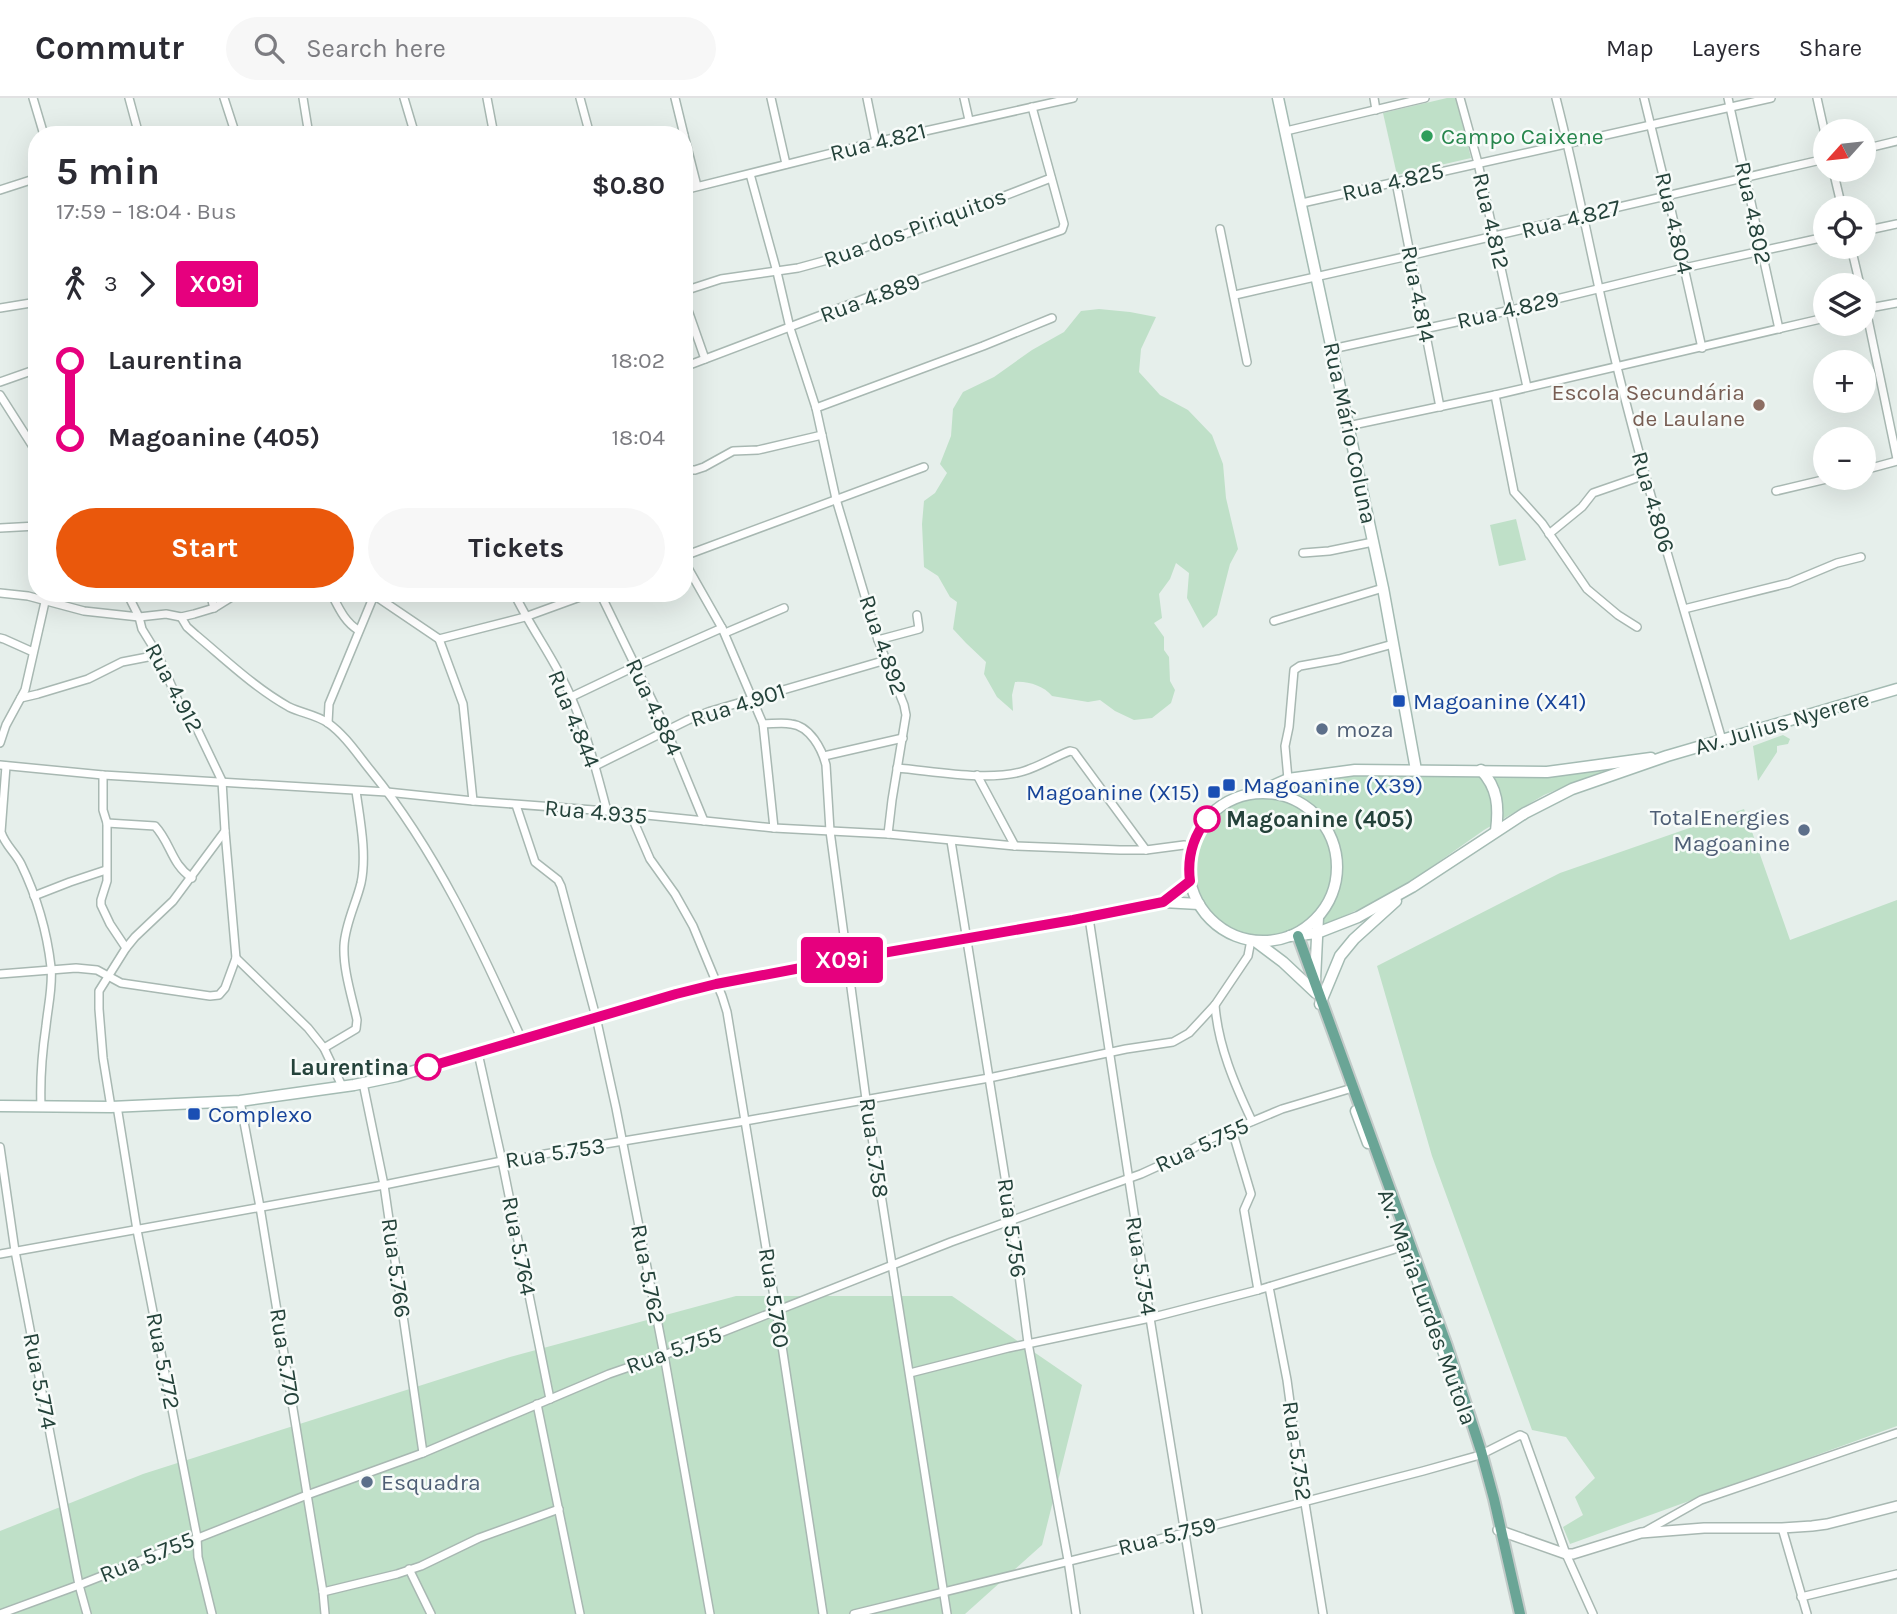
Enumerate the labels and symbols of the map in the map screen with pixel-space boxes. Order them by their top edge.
street label: Rua 4.821 [827,117,929,167]
north arrow [1813,119,1876,182]
place label: Campo Caixene [1441,123,1604,150]
marker: Campo Caixene [1419,128,1435,144]
street label: Rua 4.825 [1340,157,1446,207]
street label: Rua 4.802 [1729,159,1777,267]
street label: Rua 4.804 [1649,169,1699,277]
street label: Rua 4.812 [1467,170,1515,272]
street label: Rua dos Piriquitos [820,182,1010,274]
street label: Rua 4.827 [1519,194,1624,244]
street label: Rua 4.814 [1395,243,1441,345]
street label: Rua 4.889 [816,267,924,329]
street label: Rua 4.829 [1454,285,1562,335]
street label: Rua Mário Coluna [1318,340,1382,526]
place label: Escola Secundária de Laulane [1551,379,1745,432]
marker: Escola Secundária de Laulane [1751,397,1767,413]
street label: Rua 4.806 [1626,448,1680,556]
street label: Rua 4.892 [853,591,913,699]
street label: Rua 4.912 [139,639,209,737]
street label: Rua 4.884 [620,654,688,760]
street label: Rua 4.844 [542,666,606,772]
street label: Rua 4.901 [687,677,789,733]
street label: Av. Julius Nyerere [1692,685,1872,761]
place label: Magoanine (X41) [1413,688,1587,715]
marker: Magoanine (X41) [1391,693,1407,709]
place label: moza [1336,716,1394,743]
marker: moza [1314,721,1330,737]
place label: Magoanine (X39) [1243,772,1423,799]
marker: Magoanine (X39) [1221,777,1237,793]
place label: Magoanine (X15) [1026,779,1200,806]
marker: Magoanine (X15) [1206,784,1222,800]
street label: Rua 4.935 [544,794,648,830]
place label: TotalEnergies Magoanine [1650,804,1790,857]
marker: Magoanine (405) [1194,806,1220,832]
place label: Magoanine (405) [1226,806,1414,833]
marker: TotalEnergies Magoanine [1796,822,1812,838]
line badge: X09i [793,937,891,983]
place label: Laurentina [290,1054,409,1081]
marker: Laurentina [415,1054,441,1080]
street label: Rua 5.758 [854,1096,894,1200]
place label: Complexo [208,1101,312,1128]
marker: Complexo [186,1106,202,1122]
street label: Rua 5.755 [1151,1112,1253,1178]
street label: Rua 5.753 [503,1132,607,1174]
street label: Rua 5.756 [992,1177,1032,1279]
street label: Av. Maria Lurdes Mutola [1372,1185,1482,1429]
street label: Rua 5.764 [496,1194,542,1298]
street label: Rua 5.754 [1120,1215,1162,1318]
street label: Rua 5.766 [376,1216,416,1320]
street label: Rua 5.762 [625,1222,671,1326]
street label: Rua 5.760 [753,1246,795,1350]
street label: Rua 5.770 [264,1306,306,1408]
street label: Rua 5.772 [140,1310,186,1412]
street label: Rua 5.755 [622,1320,726,1380]
street label: Rua 5.774 [17,1330,63,1432]
street label: Rua 5.752 [1277,1399,1317,1503]
place label: Esquadra [381,1469,481,1496]
marker: Esquadra [359,1474,375,1490]
street label: Rua 5.759 [1115,1511,1219,1561]
street label: Rua 5.755 [96,1526,198,1588]

